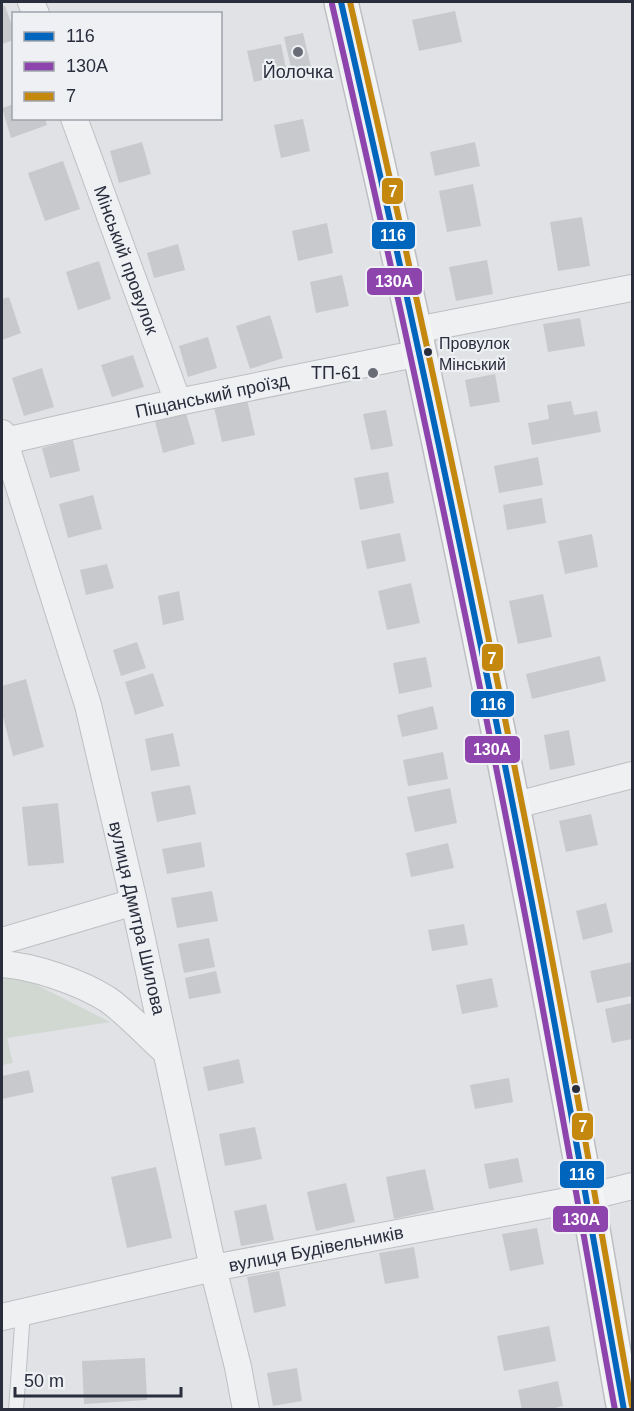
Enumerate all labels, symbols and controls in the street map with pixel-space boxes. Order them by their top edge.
legend [12,12,222,120]
text: 116 [66,26,95,46]
marker: Йолочка [291,45,305,59]
text: 130А [66,56,108,76]
place label: Йолочка [263,61,334,82]
text: 7 [66,86,76,106]
line badge: 7 [381,177,404,205]
street label: Мінський провулок [90,183,162,337]
text: 7 [389,183,398,200]
line badge: 116 [371,221,416,250]
text: 116 [380,227,406,244]
line badge: 130А [366,267,423,296]
text: 130А [375,273,414,290]
place label: Провулок Мінський [439,335,511,373]
marker: Провулок Мінський [422,346,434,358]
place label: ТП-61 [311,363,361,383]
marker: ТП-61 [366,366,380,380]
street label: Піщанський проїзд [134,370,291,422]
line badge: 7 [481,643,504,672]
text: 7 [488,650,497,667]
line badge: 116 [470,690,515,718]
text: 116 [480,696,506,713]
line badge: 130А [464,735,521,764]
text: 130А [473,741,512,758]
street label: вулиця Дмитра Шилова [105,819,169,1018]
unlabelled marker [570,1083,582,1095]
line badge: 7 [571,1112,594,1141]
text: 7 [579,1118,588,1135]
line badge: 116 [559,1160,605,1189]
text: 116 [569,1166,595,1183]
line badge: 130А [552,1205,609,1233]
text: 130А [562,1211,601,1228]
street label: вулиця Будівельників [227,1222,405,1276]
scale bar [15,1360,182,1398]
text: 50 m [24,1371,64,1391]

